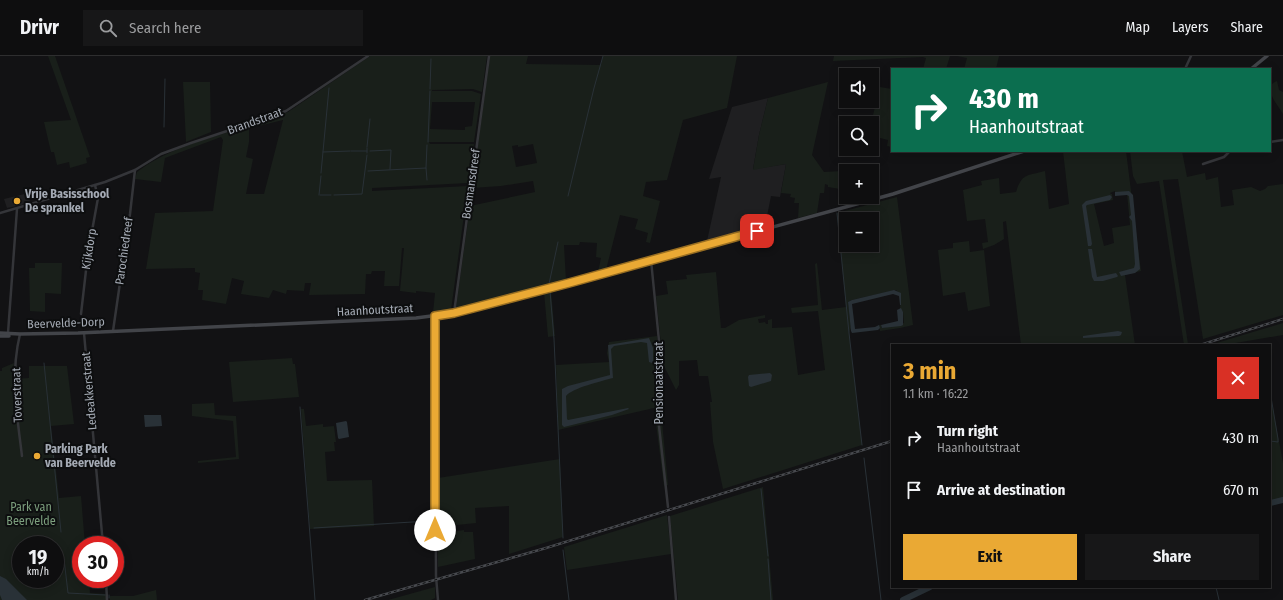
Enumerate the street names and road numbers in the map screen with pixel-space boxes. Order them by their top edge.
street label: Brandstraat [226,105,284,137]
street label: Bosmansdreef [459,147,483,220]
street label: Parochiedreef [112,215,136,286]
street label: Kijkdorp [79,228,99,270]
street label: Haanhoutstraat [336,301,414,319]
street label: Beervelde-Dorp [27,315,105,331]
street label: Pensionaatstraat [652,341,666,425]
street label: Ledeakkerstraat [79,351,99,431]
street label: Toverstraat [9,367,25,423]

